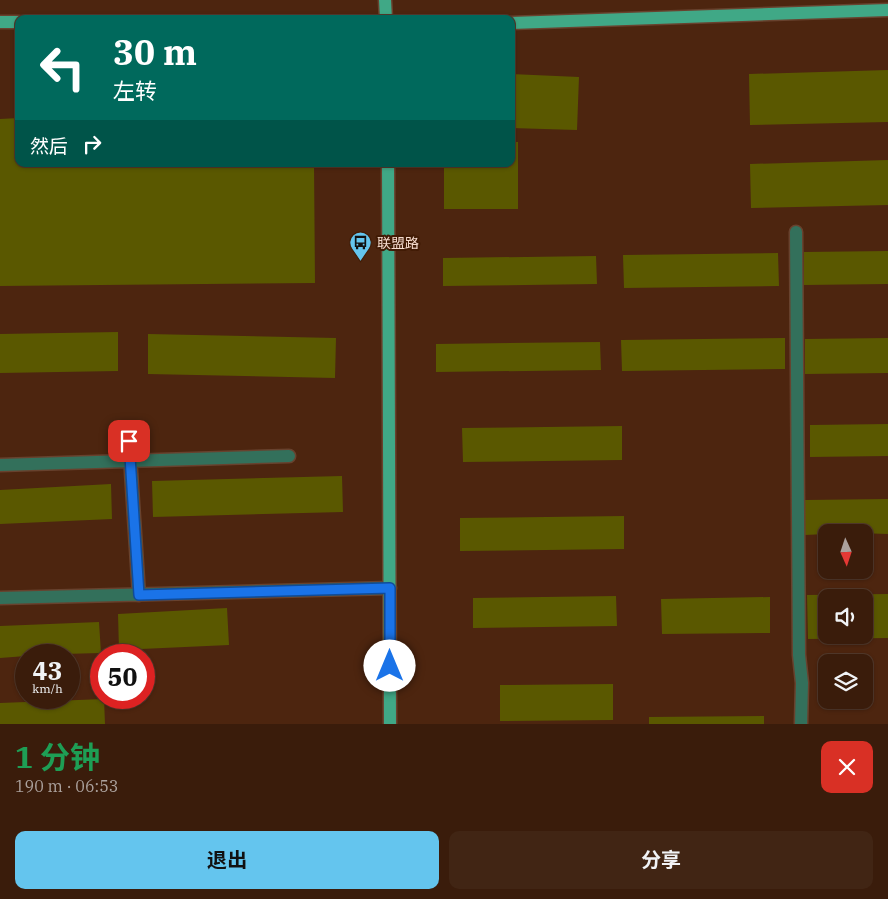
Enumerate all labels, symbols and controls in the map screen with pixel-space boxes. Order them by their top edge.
text: 30 m [113,29,197,75]
icon: left [30,35,95,100]
text: 左转 [113,76,157,105]
icon: right [78,130,106,158]
text: 然后 [30,134,68,158]
bus stop icon: 联盟路 [349,231,373,262]
place label: 联盟路 [377,234,419,252]
pin [108,420,150,462]
icon: arrive [115,427,143,455]
north arrow [818,524,872,579]
map controls [818,524,873,709]
button: sound [818,589,873,644]
position arrow [363,639,415,691]
speed limit sign: 50 [90,644,155,709]
text: 43 [32,654,63,687]
button: layers [818,654,873,709]
text: km/h [32,681,63,696]
text: 1 分钟 [15,737,100,776]
button: close [821,741,873,793]
text: 190 m · 06:53 [15,776,118,796]
button: 退出 [15,831,439,889]
button: 分享 [449,831,873,889]

